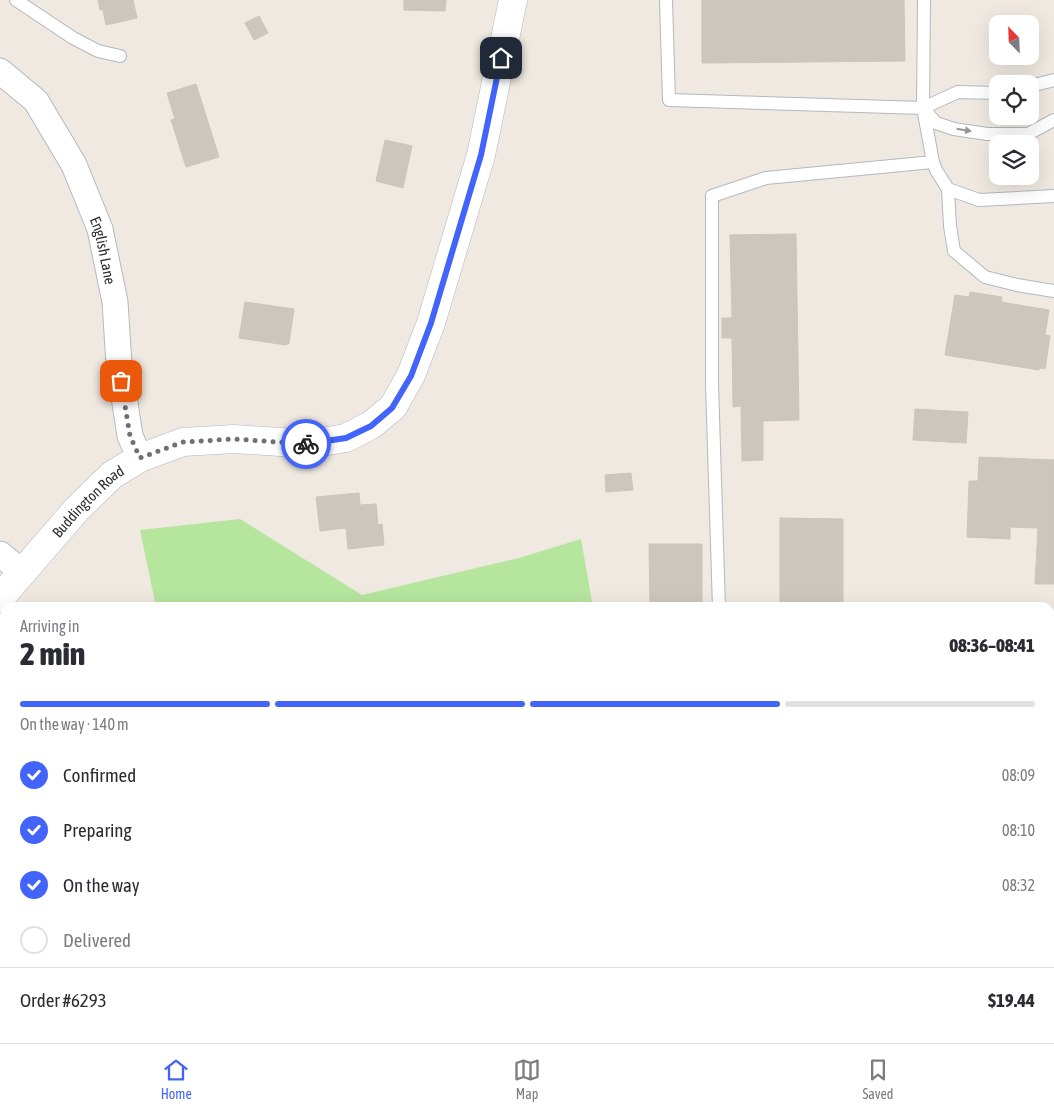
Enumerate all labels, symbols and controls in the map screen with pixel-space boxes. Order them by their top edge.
north arrow [989,15,1039,65]
map controls [989,15,1039,185]
pin [480,37,522,79]
icon: home [487,44,515,72]
button: locate [989,75,1039,125]
one-way arrow [956,127,972,135]
button: layers [989,135,1039,185]
street label: English Lane [87,214,120,286]
pin [100,360,142,402]
icon: bag [107,367,135,395]
courier [281,419,331,469]
icon: bike [292,430,320,458]
street label: Buddington Road [48,461,127,540]
text: Arriving in [20,617,80,635]
text: 08:36–08:41 [949,634,1035,656]
text: 2 min [20,635,85,672]
text: On the way · 140 m [20,715,129,733]
icon: check [20,761,48,789]
text: Confirmed [63,764,136,786]
text: 08:09 [1002,766,1035,784]
icon: check [20,816,48,844]
text: Preparing [63,819,132,841]
text: 08:10 [1002,821,1035,839]
icon: check [20,871,48,899]
text: On the way [63,874,140,896]
text: 08:32 [1002,876,1035,894]
text: Delivered [63,929,131,951]
text: Order #6293 [20,989,107,1011]
text: $19.44 [988,989,1035,1011]
tab: Home [161,1056,192,1102]
tab: Map [513,1056,541,1102]
tab: Saved [862,1056,893,1102]

